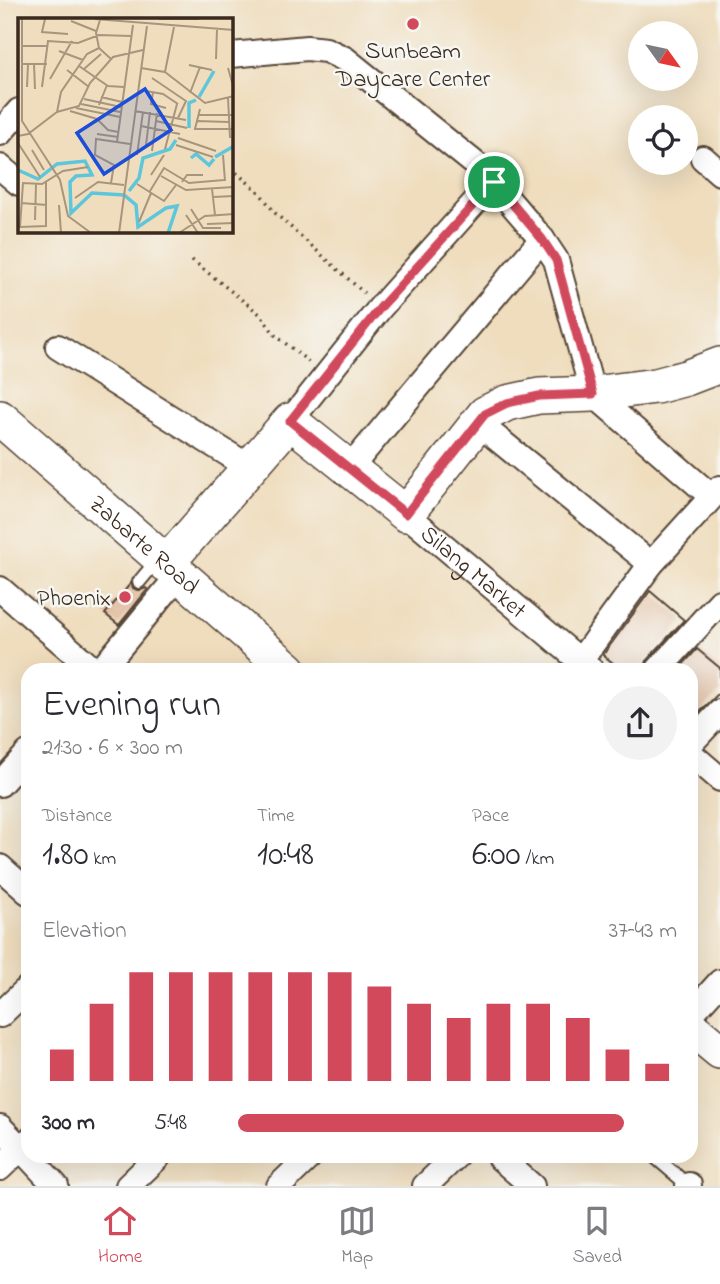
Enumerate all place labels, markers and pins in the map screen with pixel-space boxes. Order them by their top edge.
marker: Sunbeam Daycare Center [405,16,421,32]
place label: Sunbeam Daycare Center [335,35,491,99]
pin [464,152,524,212]
place label: Phoenix [37,582,111,617]
marker: Phoenix [117,589,133,605]

